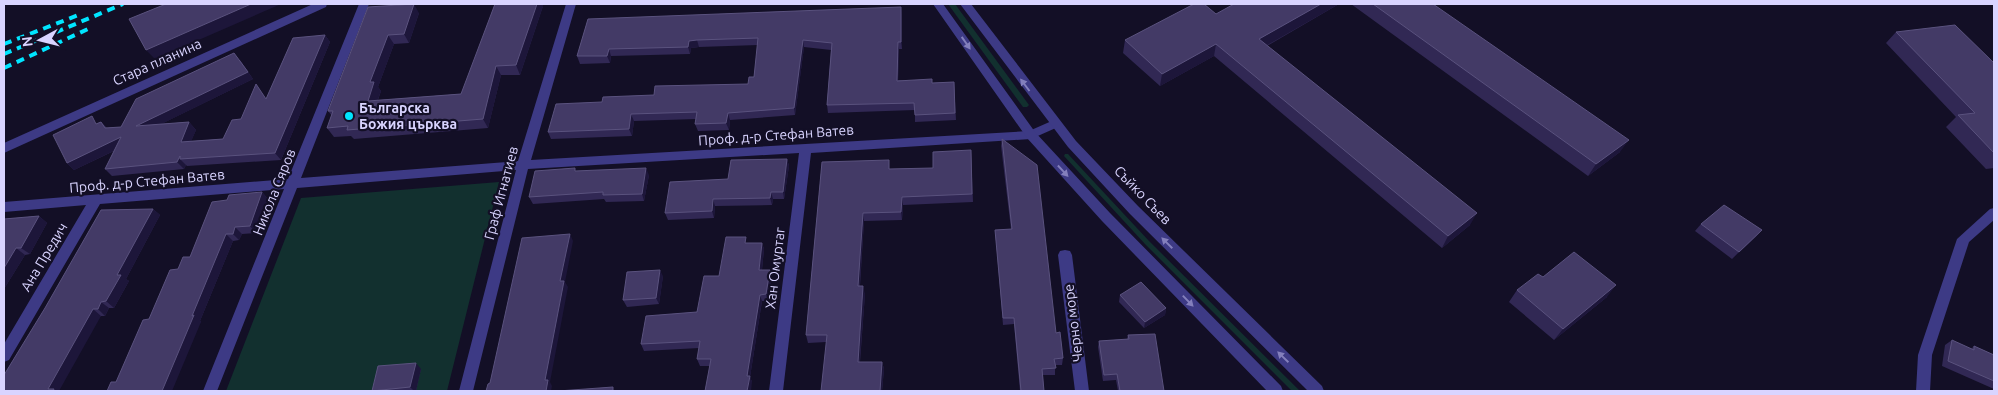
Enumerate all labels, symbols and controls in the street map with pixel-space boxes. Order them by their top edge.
north arrow [15,15,65,65]
text: N [19,35,36,48]
street label: Стара планина [110,35,204,89]
one-way arrow [961,37,971,50]
one-way arrow [1020,79,1031,92]
place label: Българска Божия църква [359,100,457,132]
marker: Българска Божия църква [343,110,355,122]
street label: Проф. д-р Стефан Ватев [698,122,854,148]
street label: Граф Игнатиев [481,145,521,241]
street label: Никола Сяров [249,146,299,238]
street label: Съйко Съев [1111,162,1175,228]
one-way arrow [1057,164,1069,176]
street label: Проф. д-р Стефан Ватев [69,166,225,196]
street label: Ана Предич [17,220,71,294]
street label: Хан Омуртаг [762,226,788,310]
one-way arrow [1161,238,1173,250]
street label: Черно море [1060,283,1086,363]
one-way arrow [1181,295,1193,307]
one-way arrow [1277,351,1289,363]

